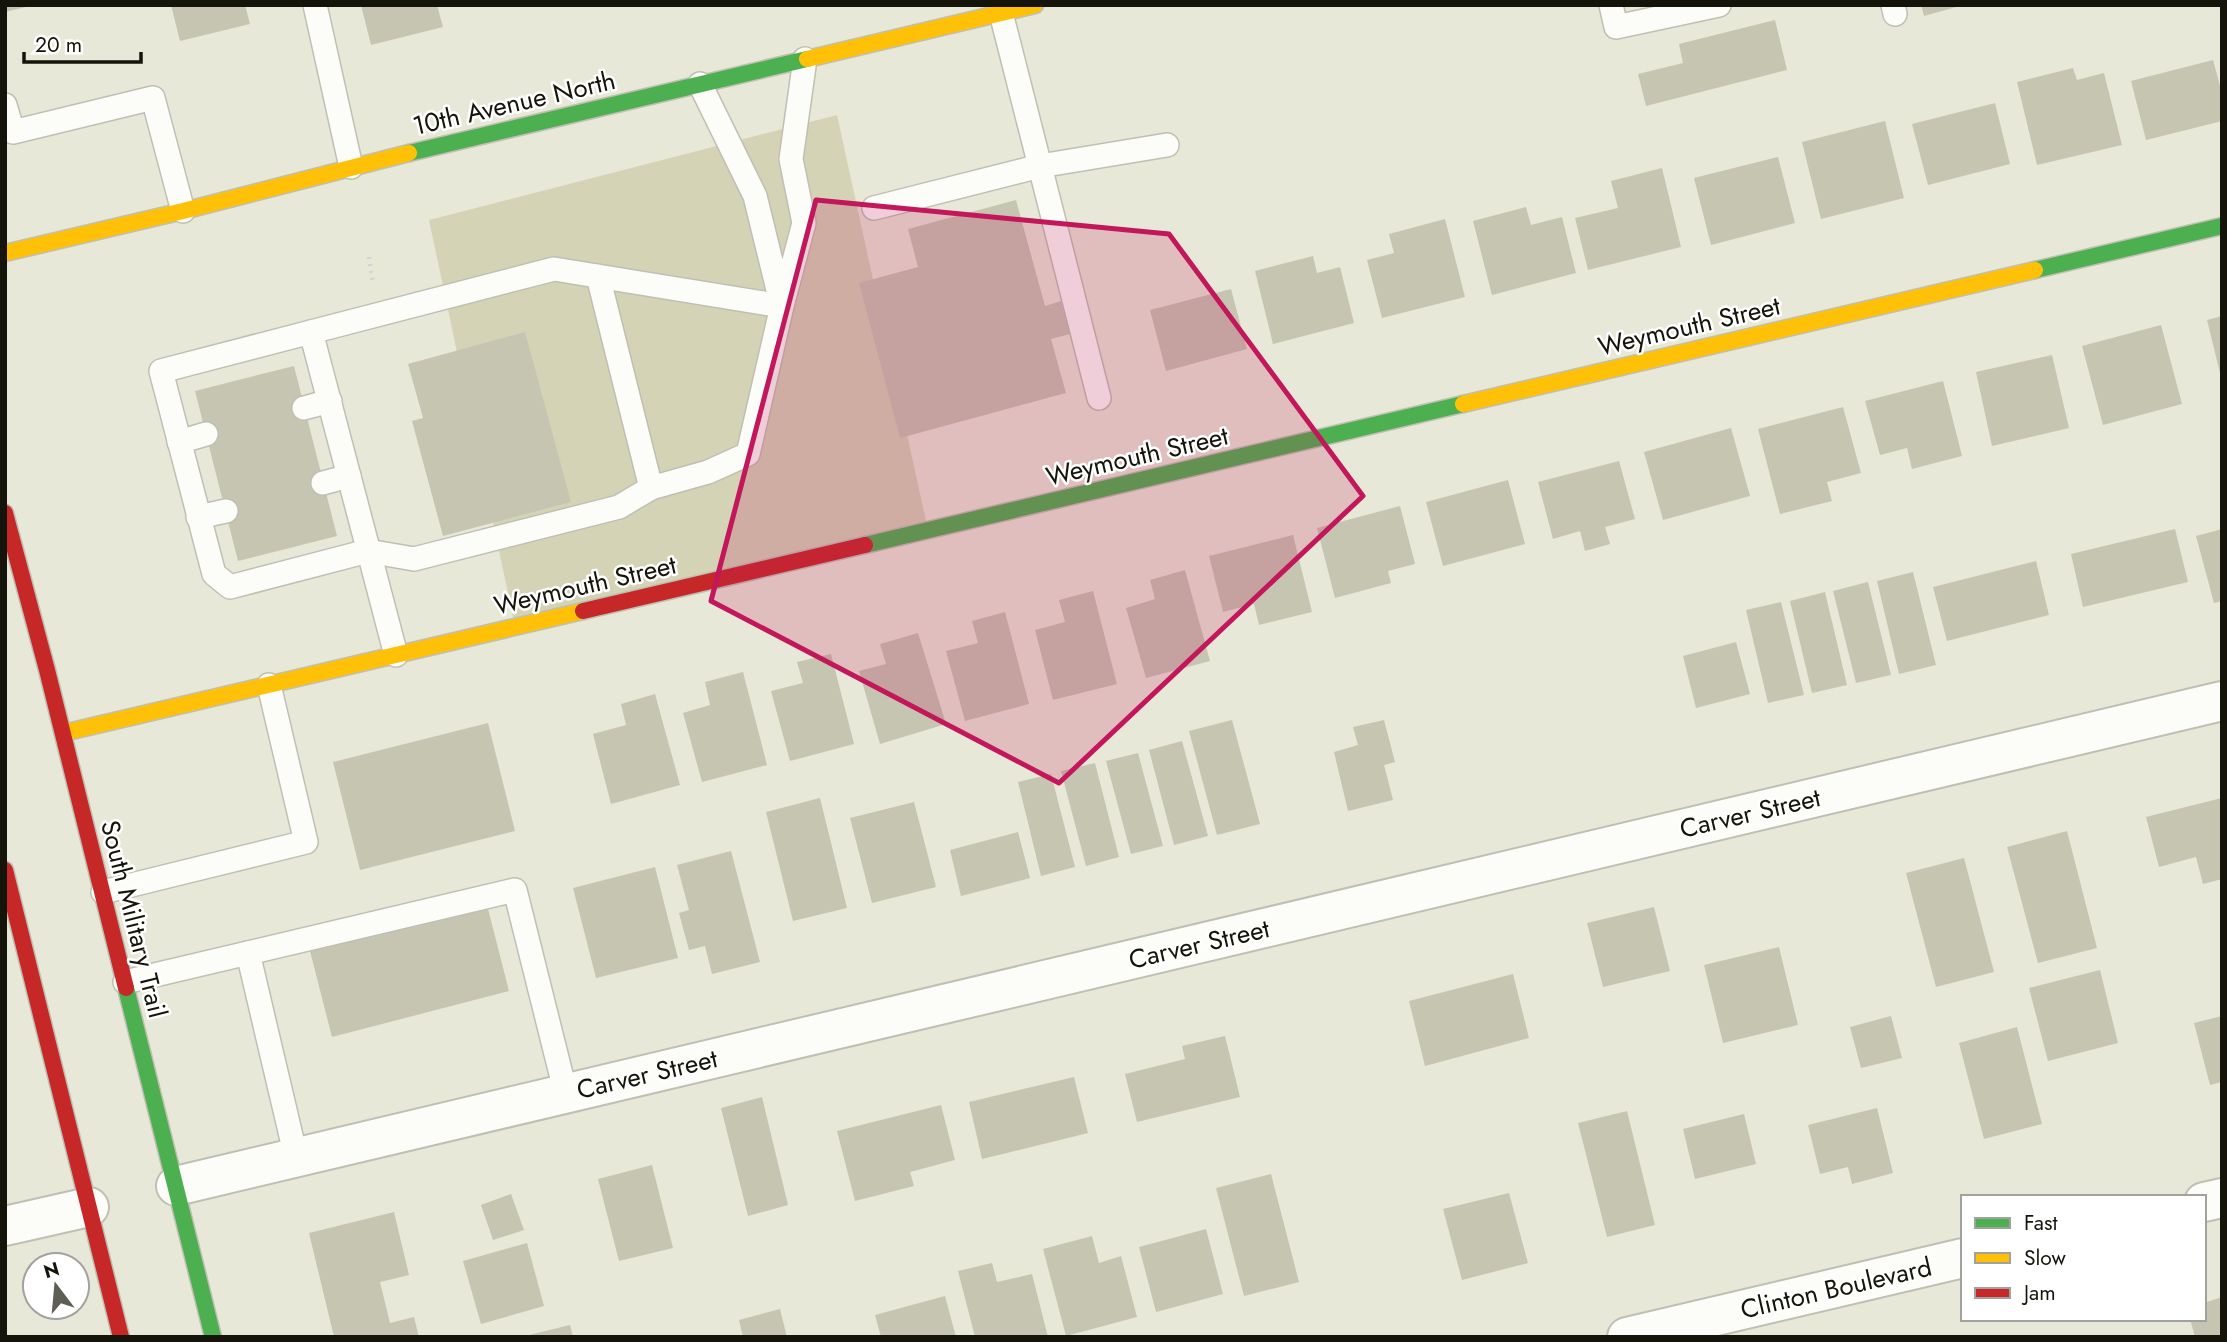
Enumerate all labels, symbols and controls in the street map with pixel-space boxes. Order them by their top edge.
scale bar [24,21,142,65]
text: 20 m [35,30,82,60]
street label: 10th Avenue North [409,61,619,145]
street label: Weymouth Street [1594,286,1785,365]
street label: Weymouth Street [1042,416,1233,495]
street label: Weymouth Street [490,545,681,624]
street label: Carver Street [1676,778,1825,848]
street label: South Military Trail [91,816,177,1022]
street label: Carver Street [1125,909,1274,979]
street label: Carver Street [573,1039,722,1109]
legend [1961,1195,2206,1321]
text: Fast [2024,1208,2057,1238]
text: Slow [2024,1243,2066,1273]
street label: Clinton Boulevard [1737,1248,1935,1328]
north arrow [21,1251,91,1321]
text: N [40,1255,62,1285]
text: Jam [2021,1278,2056,1308]

